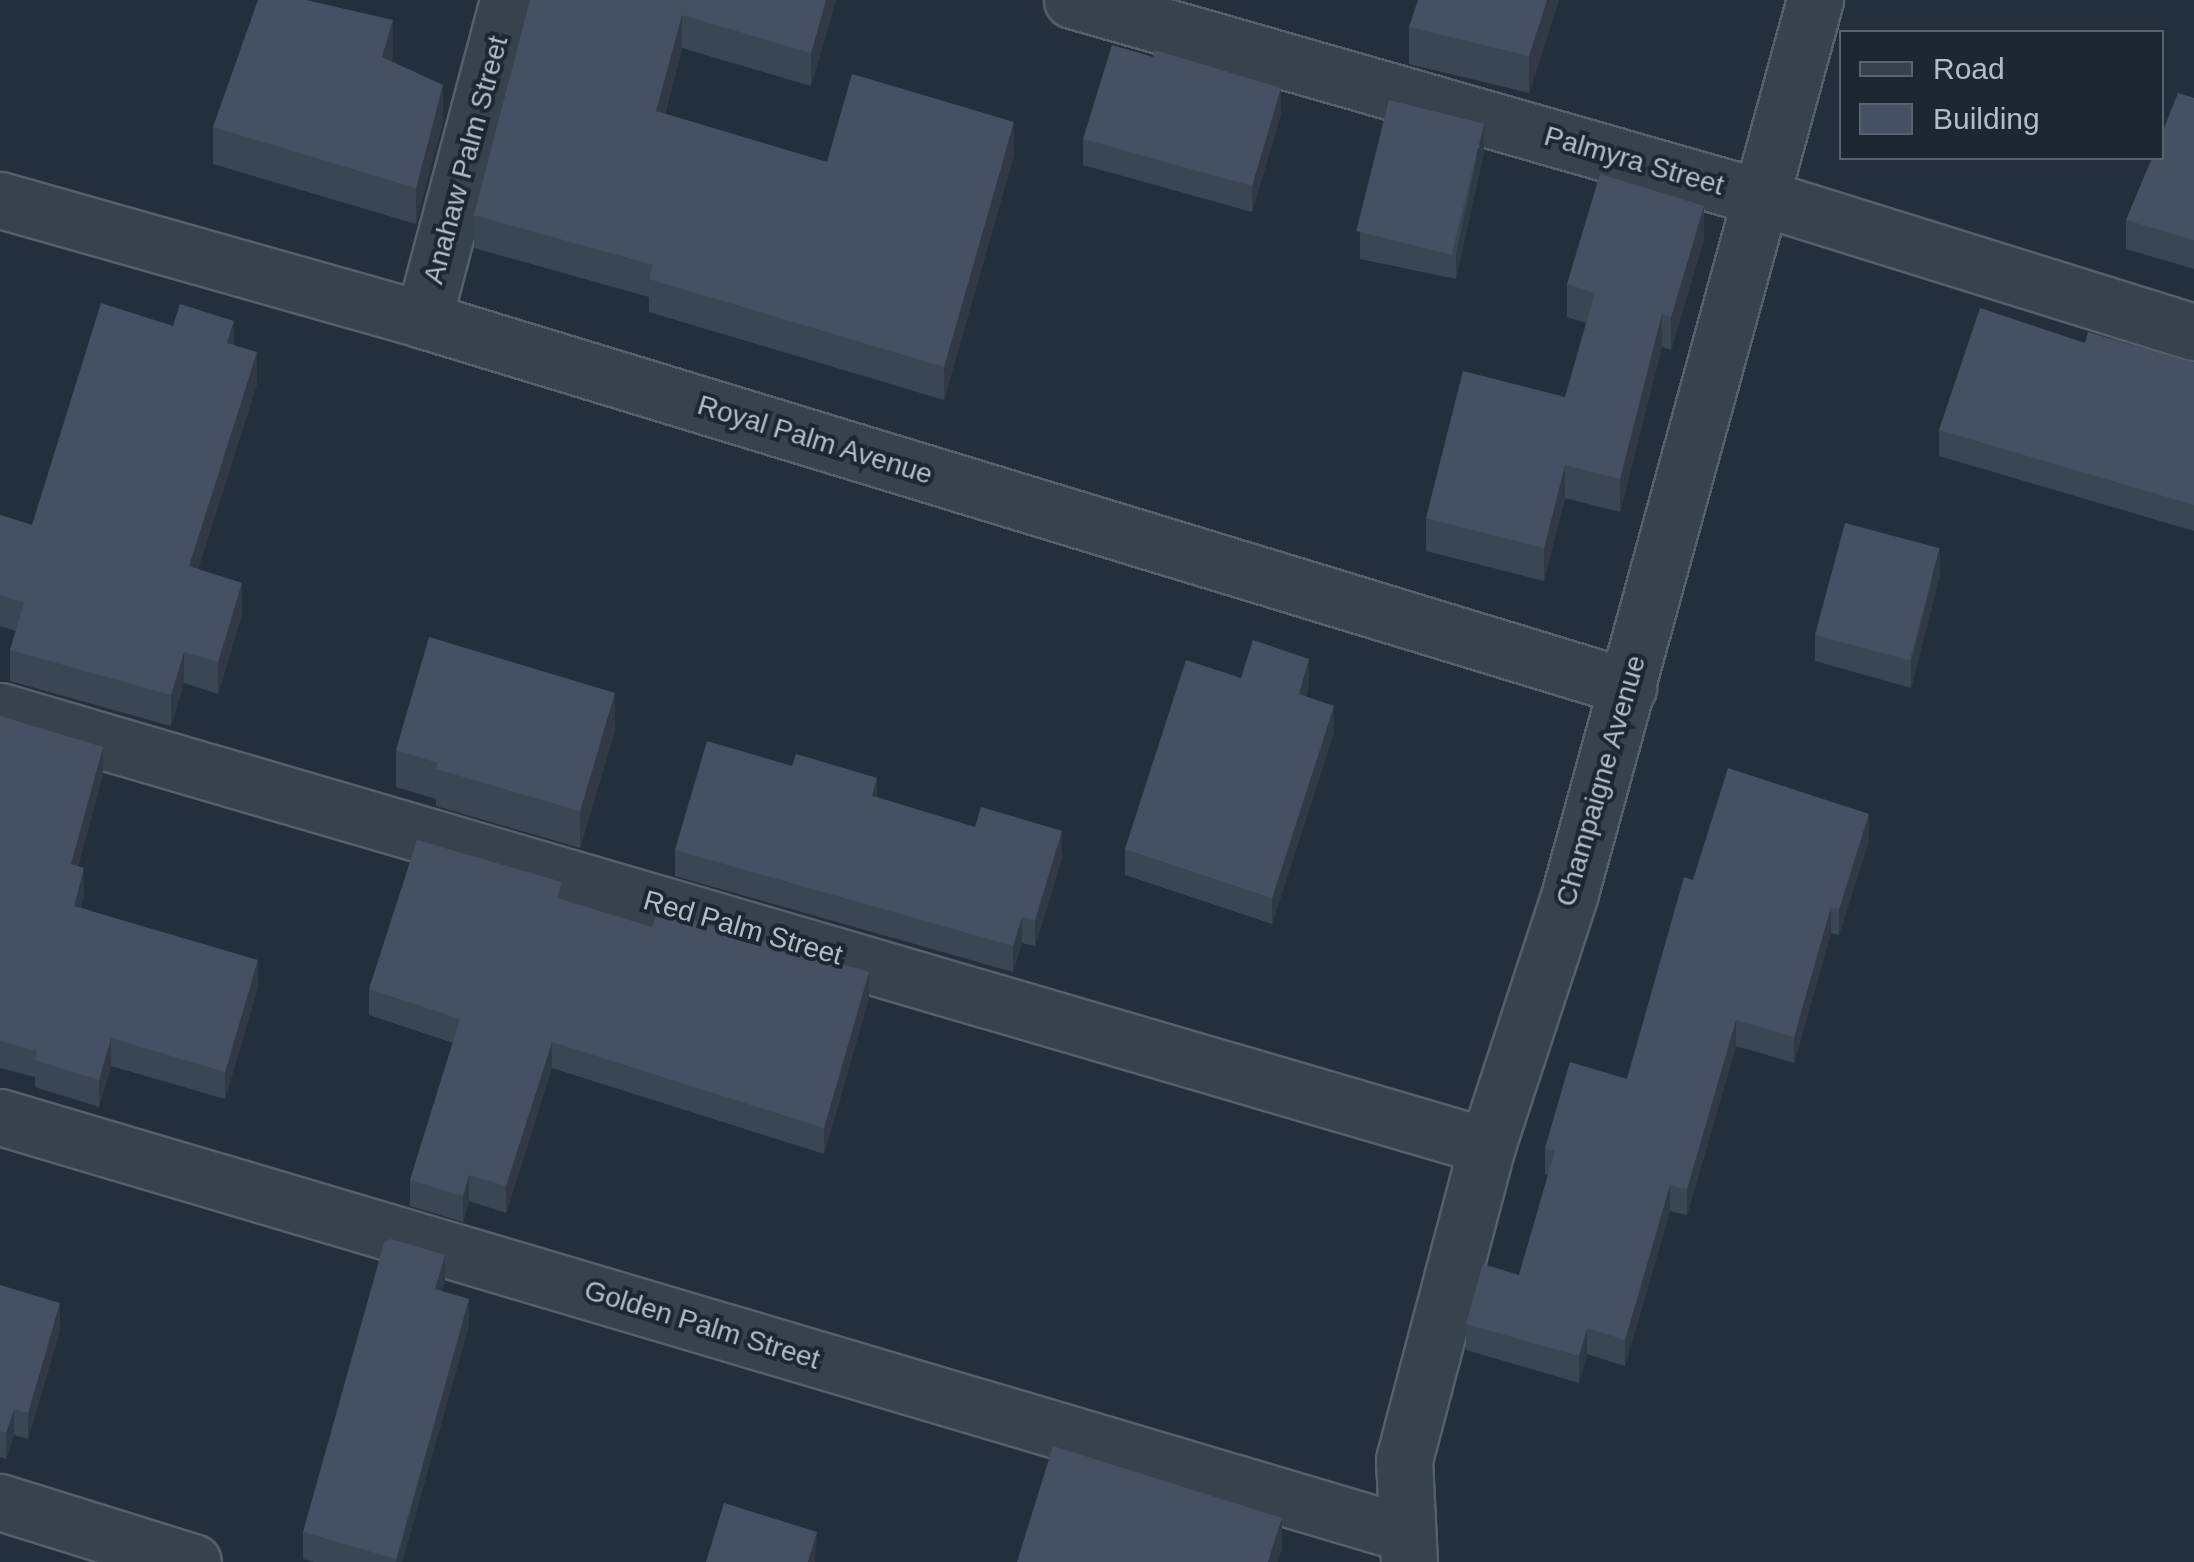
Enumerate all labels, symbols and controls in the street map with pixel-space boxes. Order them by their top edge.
legend [1839,30,2164,160]
street label: Anahaw Palm Street [417,32,515,288]
text: Road [1933,52,2005,85]
text: Building [1933,102,2040,135]
street label: Palmyra Street [1540,119,1728,203]
street label: Royal Palm Avenue [693,388,937,492]
street label: Champaigne Avenue [1549,651,1653,911]
street label: Red Palm Street [640,884,846,972]
street label: Golden Palm Street [580,1273,824,1377]

